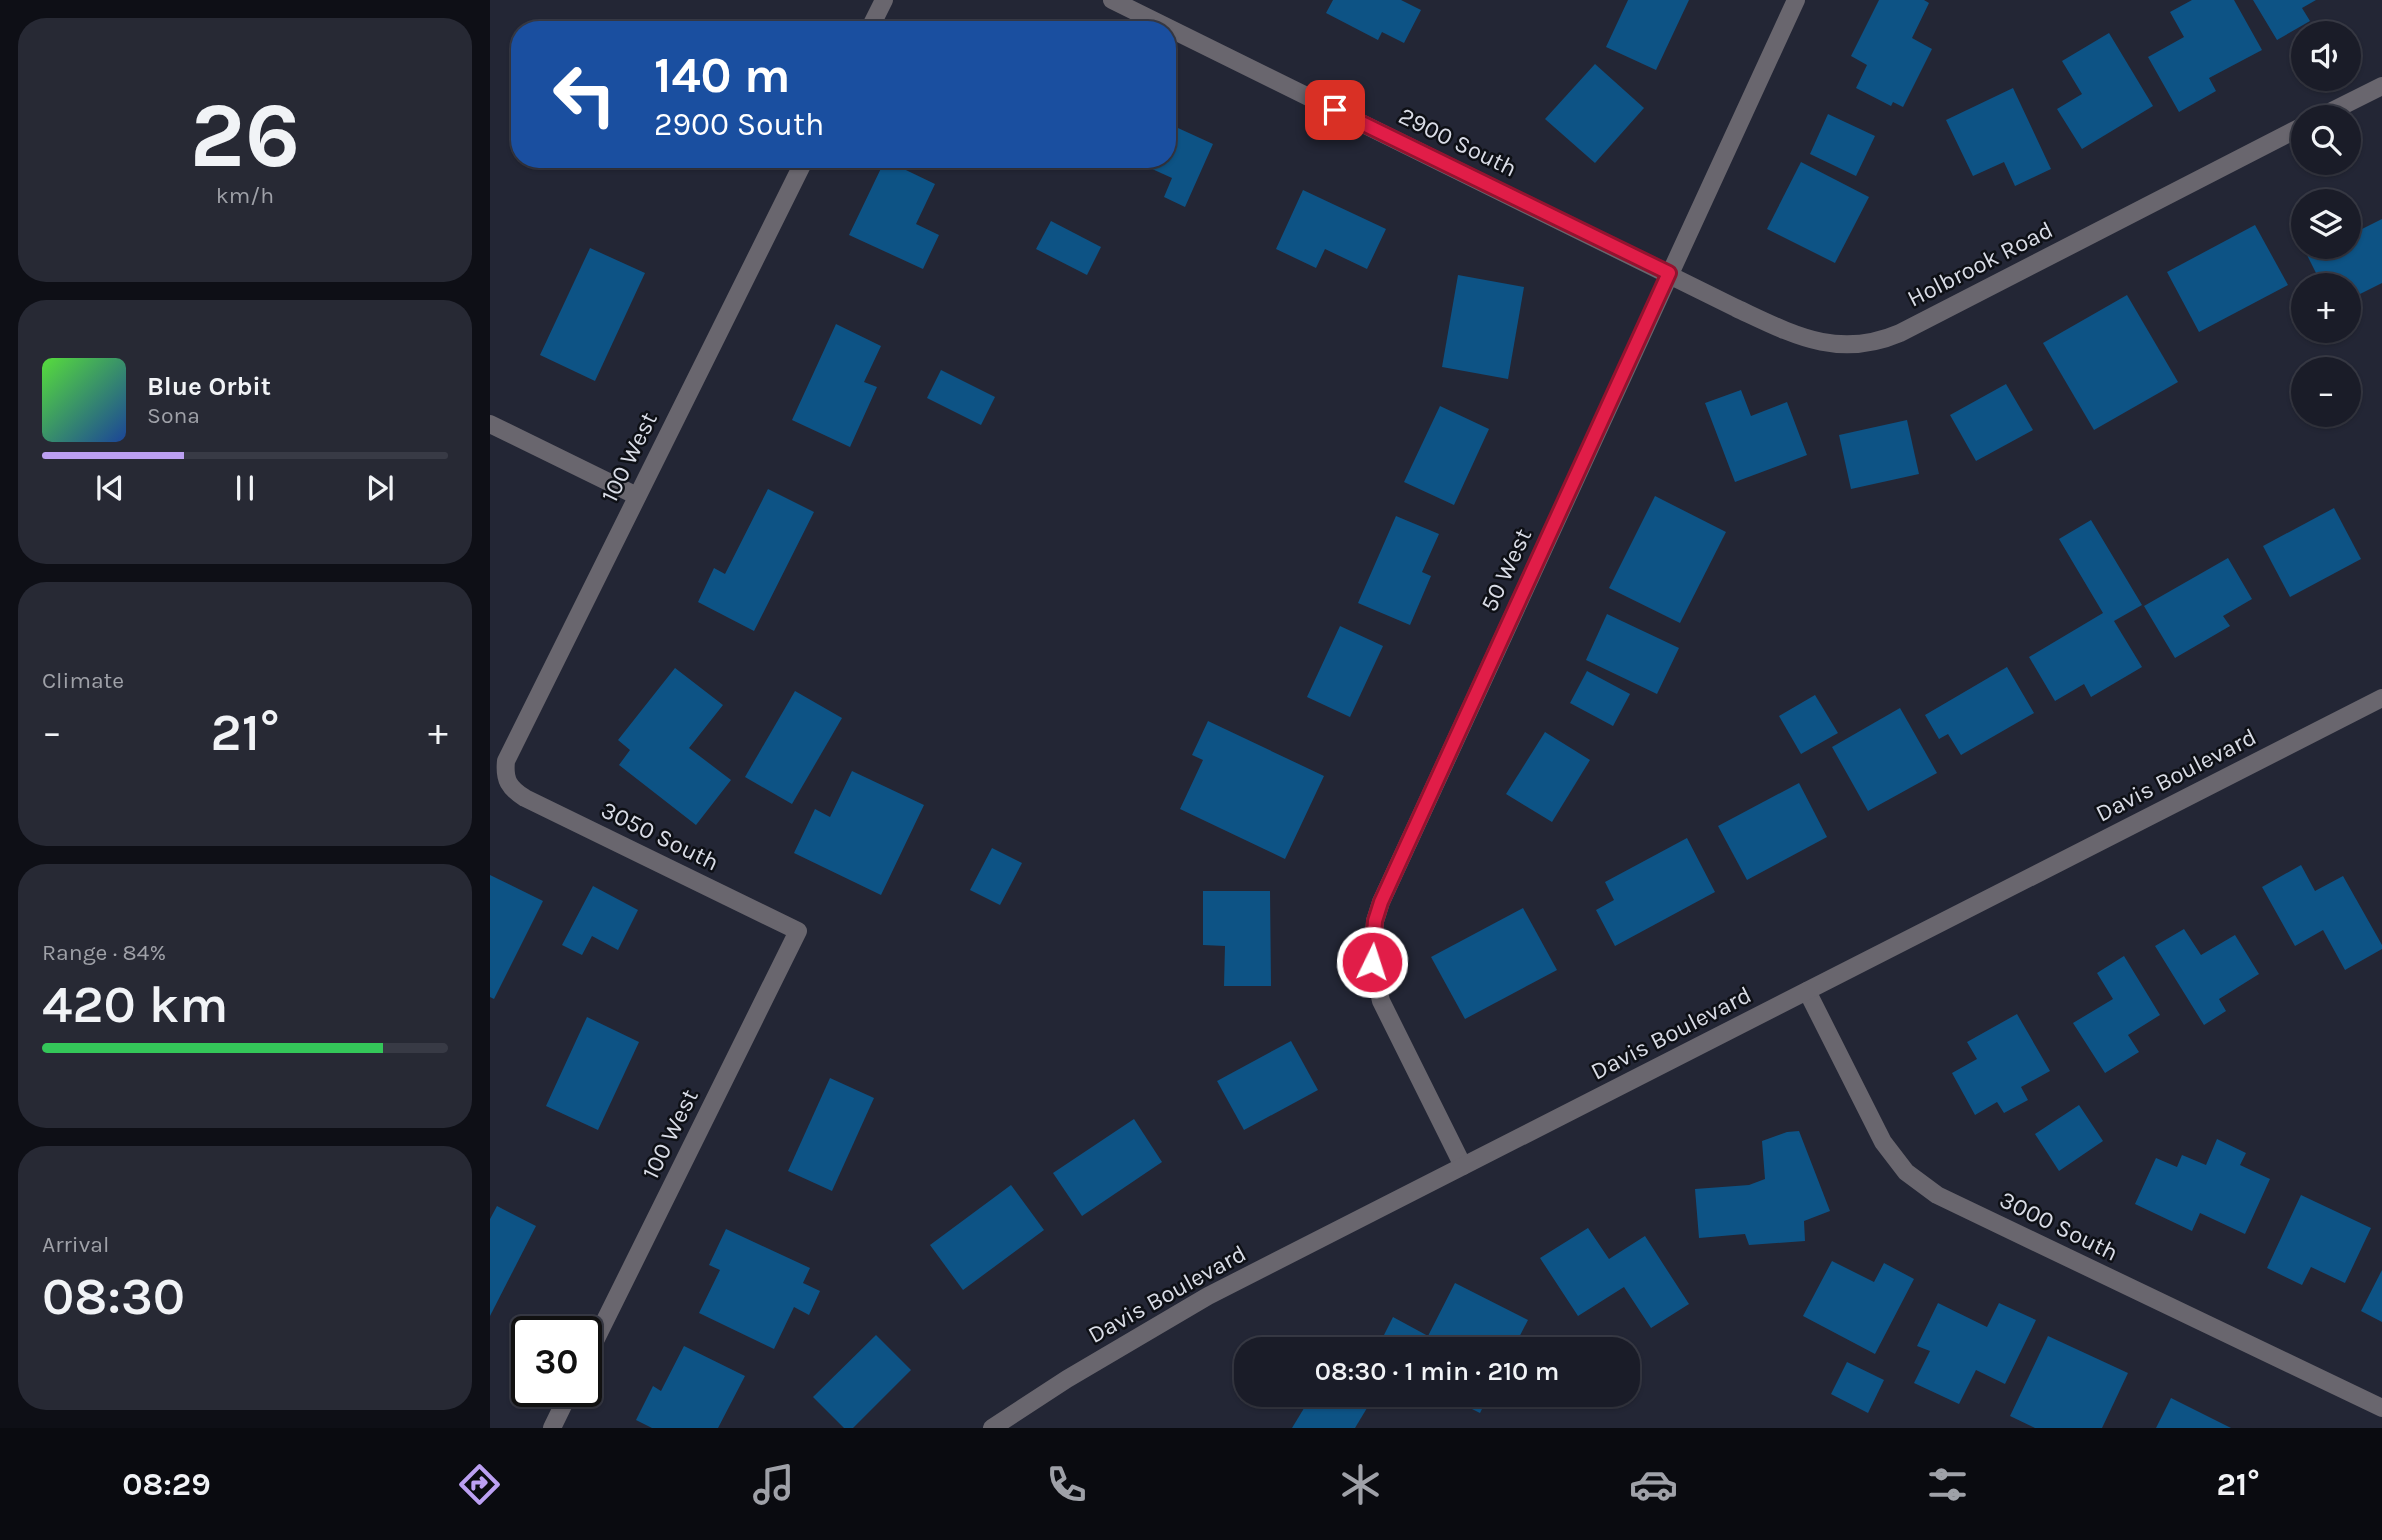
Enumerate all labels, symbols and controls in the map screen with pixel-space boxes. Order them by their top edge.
map controls [2291,21,2361,427]
button: sound [2291,21,2361,91]
text: 140 m [654,47,791,104]
icon: left [539,49,630,140]
pin [1305,80,1365,140]
text: 26 [190,83,300,189]
icon: arrive [1316,91,1354,129]
street label: 2900 South [1394,101,1522,183]
button: search [2291,105,2361,175]
text: 2900 South [654,106,824,143]
text: km/h [216,182,274,209]
button: layers [2291,189,2361,259]
street label: Holbrook Road [1903,215,2057,313]
button: + [2291,273,2361,343]
button: − [2291,357,2361,427]
text: Blue Orbit [147,371,271,402]
text: Sona [147,402,200,429]
street label: 100 West [595,407,663,507]
icon: previous [91,469,129,507]
icon: pause [226,469,264,507]
icon: next [361,469,399,507]
street label: 50 West [1475,524,1537,616]
text: Climate [42,667,124,694]
text: 21° [211,702,279,763]
text: − [42,710,62,755]
text: + [428,710,448,755]
street label: Davis Boulevard [2091,722,2261,828]
street label: 3050 South [597,795,723,877]
position arrow [1335,925,1409,999]
text: Range · 84% [42,939,166,966]
text: 420 km [42,974,228,1035]
street label: Davis Boulevard [1586,980,1756,1086]
street label: 100 West [636,1084,704,1184]
street label: 3000 South [1995,1185,2123,1267]
text: Arrival [42,1231,109,1258]
street label: Davis Boulevard [1083,1239,1251,1349]
text: 08:30 [42,1266,185,1327]
speed limit sign: 30 [511,1316,602,1407]
text: 08:30 · 1 min · 210 m [1315,1356,1559,1387]
icon: directions [455,1460,504,1509]
icon: music [749,1460,798,1509]
icon: phone [1042,1460,1091,1509]
icon: climate [1336,1460,1385,1509]
icon: car [1629,1460,1678,1509]
icon: filters [1923,1460,1972,1509]
text: 08:29 [122,1466,211,1503]
text: 21° [2216,1466,2260,1503]

